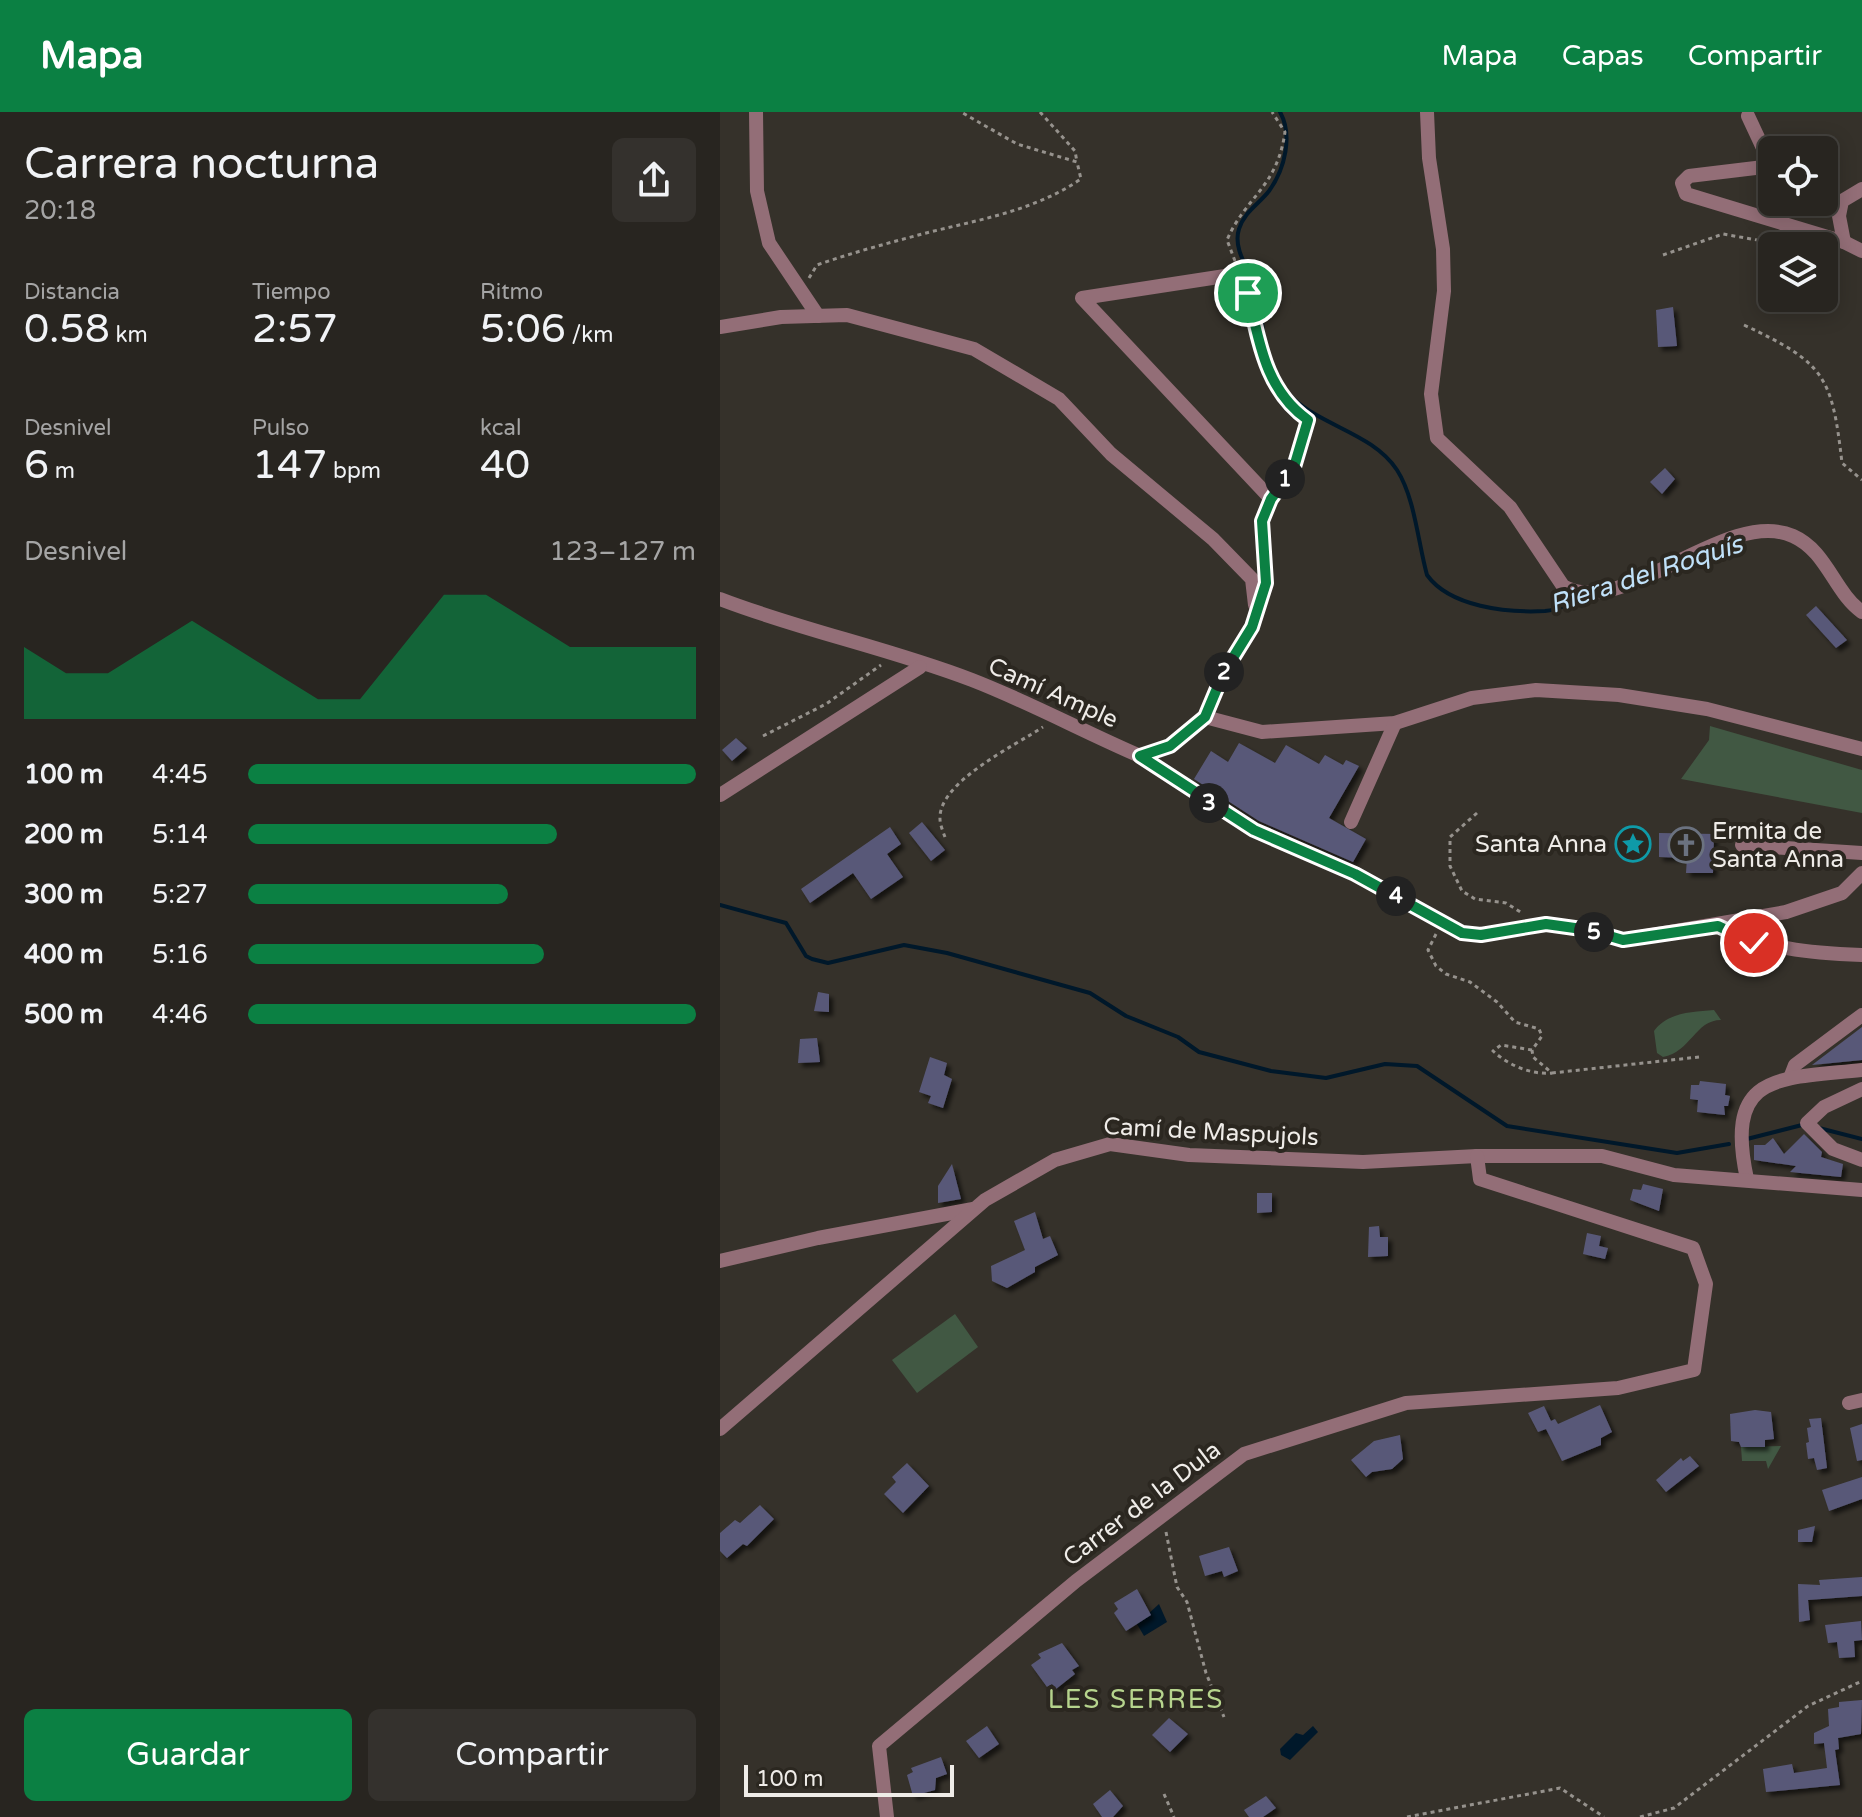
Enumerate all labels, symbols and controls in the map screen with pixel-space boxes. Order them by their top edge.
text: Mapa [40,33,143,79]
text: Mapa [1441,39,1518,73]
text: Capas [1562,39,1644,73]
text: Compartir [1688,39,1822,73]
map controls [1758,136,1838,312]
button: locate [1758,136,1838,216]
text: Carrera nocturna [24,138,379,191]
button: share [612,138,696,222]
text: 20:18 [24,195,96,226]
button: layers [1758,232,1838,312]
pin [1214,259,1282,327]
icon: arrive [1226,271,1270,315]
text: Distancia [24,279,120,305]
text: Tiempo [252,279,331,305]
text: Ritmo [480,279,543,305]
text: 0.58 [24,305,110,353]
text: 2:57 [252,305,338,353]
text: 5:06 [480,305,566,353]
text: km [110,322,148,348]
text: /km [566,322,613,348]
text: Desnivel [24,415,111,441]
text: Pulso [252,415,309,441]
text: kcal [480,415,521,441]
text: 6 [24,441,49,489]
text: 147 [252,441,327,489]
text: 40 [480,441,530,489]
text: m [49,458,75,484]
text: bpm [327,458,381,484]
pin: 1 [1265,459,1305,499]
text: 1 [1278,466,1292,492]
water label: Riera del Roquís [1546,528,1748,620]
text: Desnivel [24,536,127,567]
text: 123–127 m [550,536,696,567]
street label: Camí Ample [984,652,1122,734]
pin: 2 [1204,652,1244,692]
text: 2 [1217,659,1231,685]
text: 100 m [24,759,104,790]
text: 4:45 [152,759,208,790]
pin: 3 [1189,783,1229,823]
text: 3 [1202,790,1216,816]
place label: Ermita de Santa Anna [1712,817,1844,874]
text: 200 m [24,819,104,850]
text: 5:14 [152,819,208,850]
place icon: Santa Anna [1614,825,1652,863]
church icon: Ermita de Santa Anna [1667,826,1705,864]
place label: Santa Anna [1475,830,1607,859]
pin: 4 [1376,876,1416,916]
text: 300 m [24,879,104,910]
text: 5:27 [152,879,208,910]
text: 4 [1389,883,1403,909]
pin [1720,909,1788,977]
pin: 5 [1574,912,1614,952]
text: 5 [1587,919,1601,945]
icon: check [1732,921,1776,965]
text: 400 m [24,939,104,970]
text: 5:16 [152,939,208,970]
text: 500 m [24,999,104,1030]
text: 4:46 [152,999,208,1030]
street label: Camí de Maspujols [1103,1112,1319,1152]
street label: Carrer de la Dula [1057,1435,1227,1573]
district label: LES SERRES [1048,1684,1224,1715]
button: Guardar [24,1709,352,1801]
button: Compartir [368,1709,696,1801]
scale bar [744,1761,954,1797]
text: 100 m [756,1766,823,1792]

